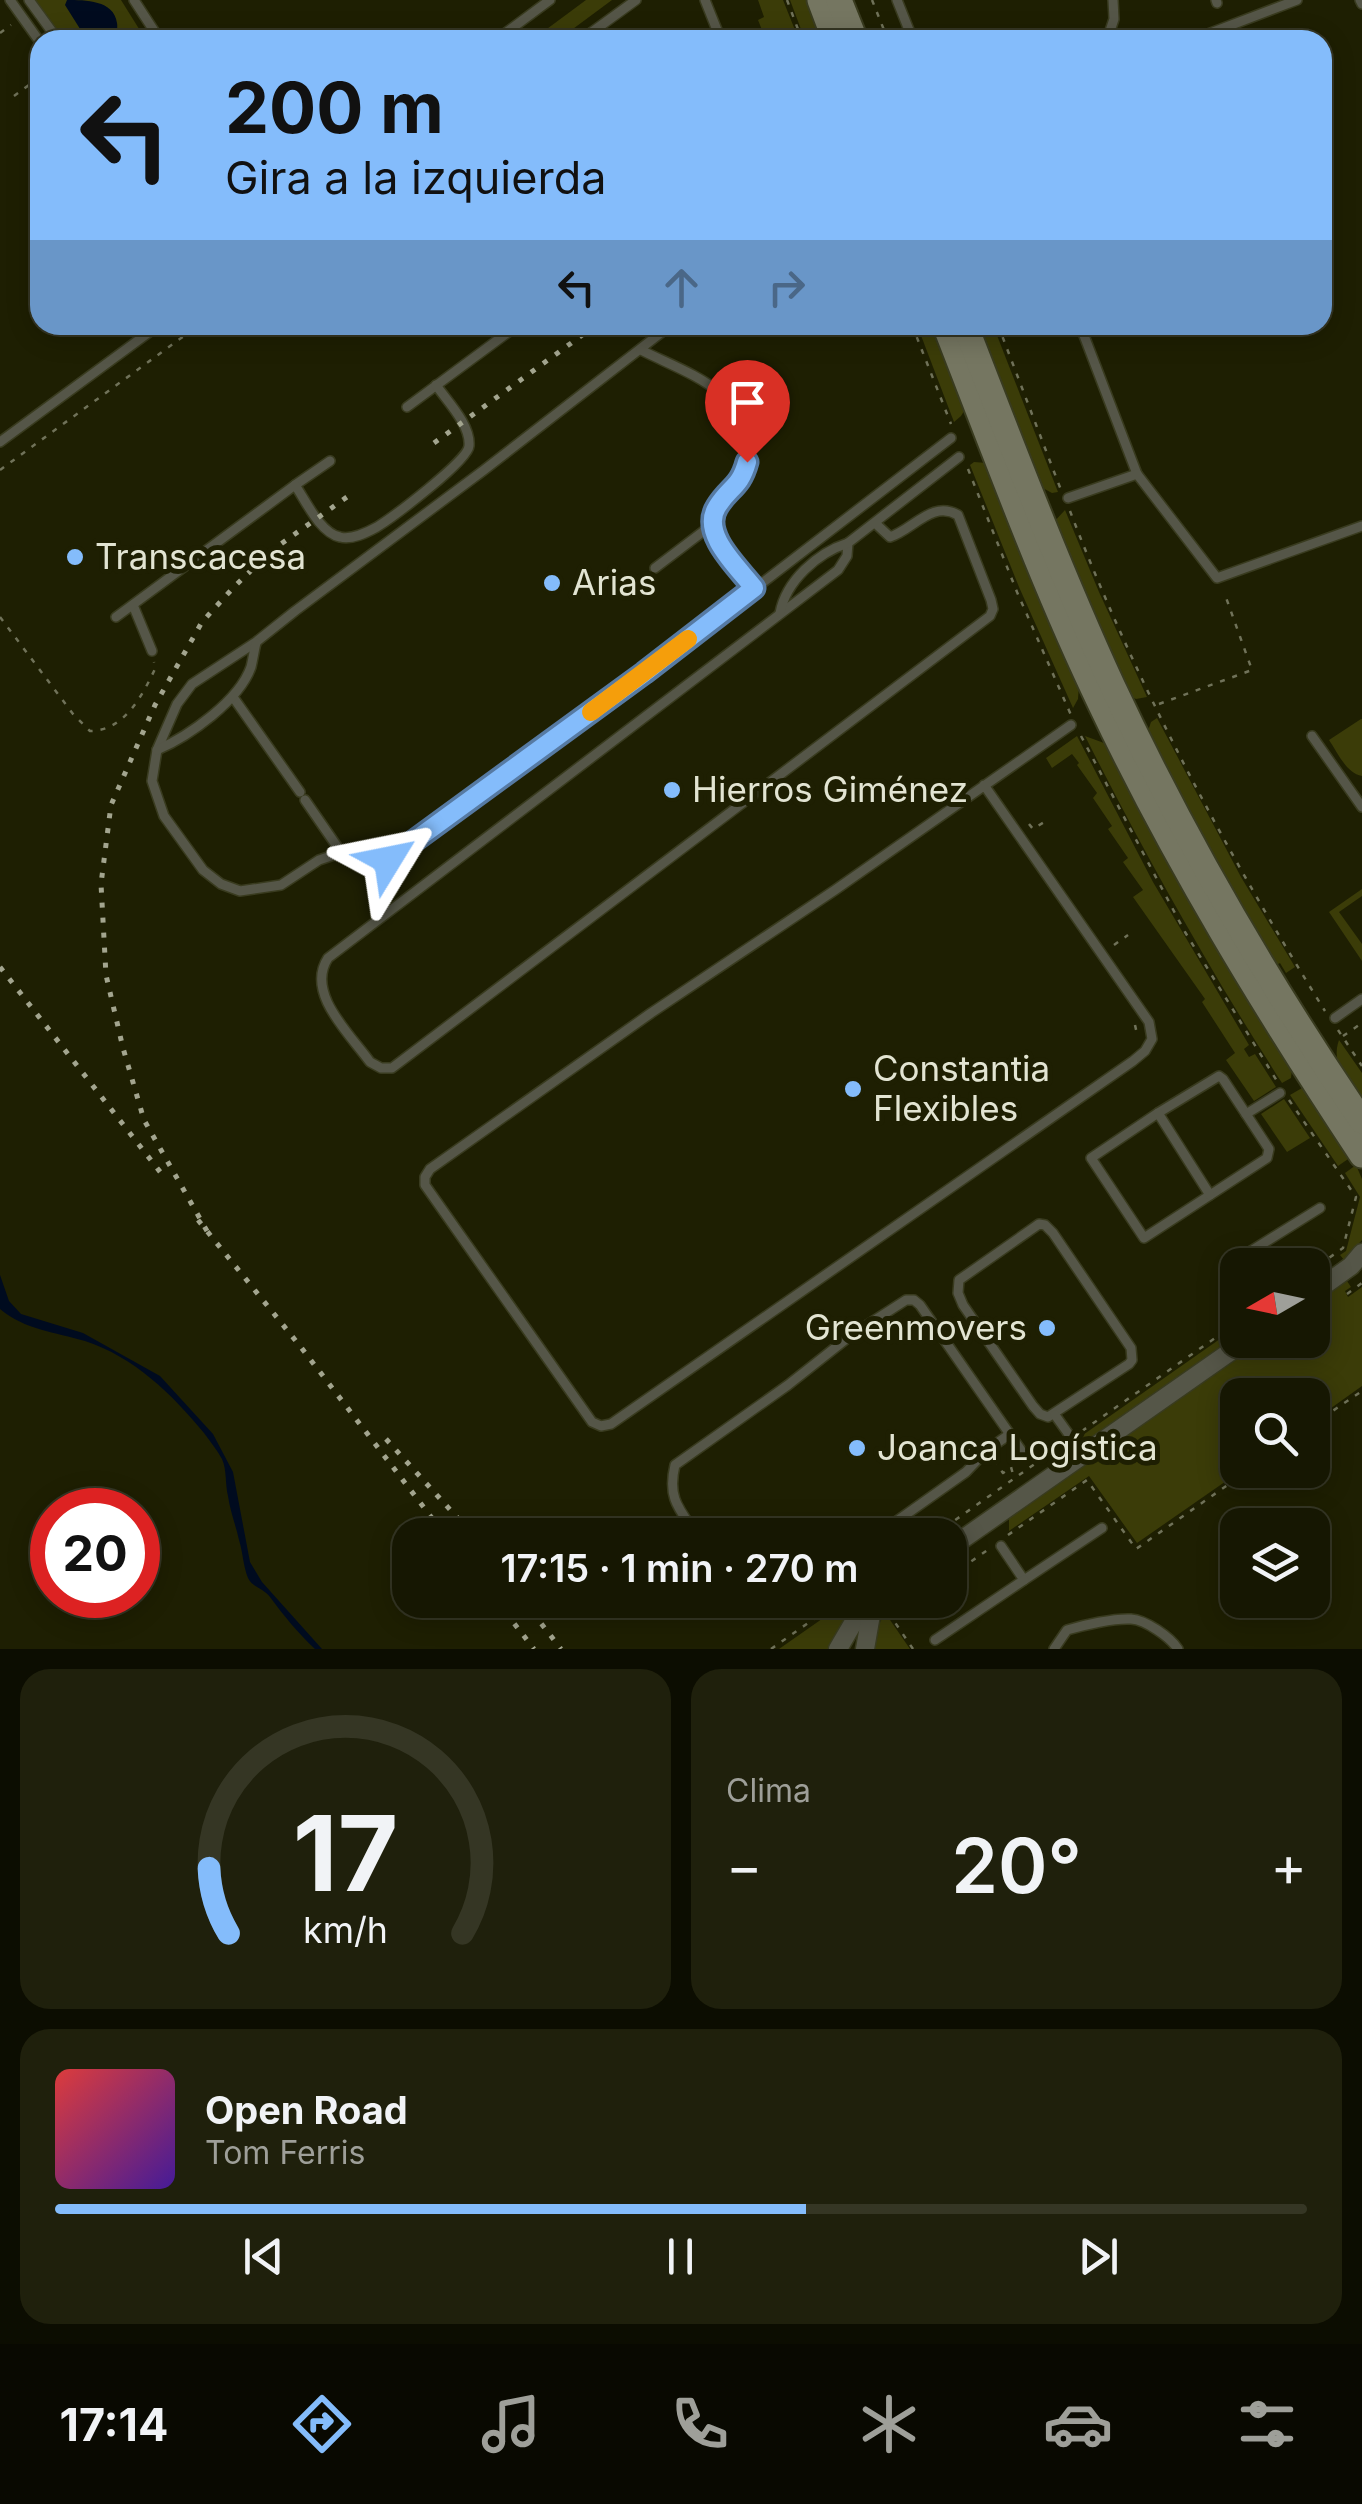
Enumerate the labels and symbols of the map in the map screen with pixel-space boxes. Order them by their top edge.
pin [705,360,790,463]
place label: Transcacesa [95,535,306,577]
marker: Transcacesa [64,546,86,568]
place label: Arias [572,561,656,603]
marker: Arias [541,572,563,594]
place label: Hierros Giménez [692,768,968,810]
marker: Hierros Giménez [661,779,683,801]
position arrow [336,808,440,912]
place label: Constantia Flexibles [873,1047,1050,1129]
marker: Constantia Flexibles [842,1078,864,1100]
north arrow [1220,1248,1330,1358]
place label: Greenmovers [805,1306,1027,1348]
marker: Greenmovers [1036,1317,1058,1339]
place label: Joanca Logística [877,1426,1158,1468]
marker: Joanca Logística [846,1437,868,1459]
speed limit sign: 20 [30,1488,160,1618]

